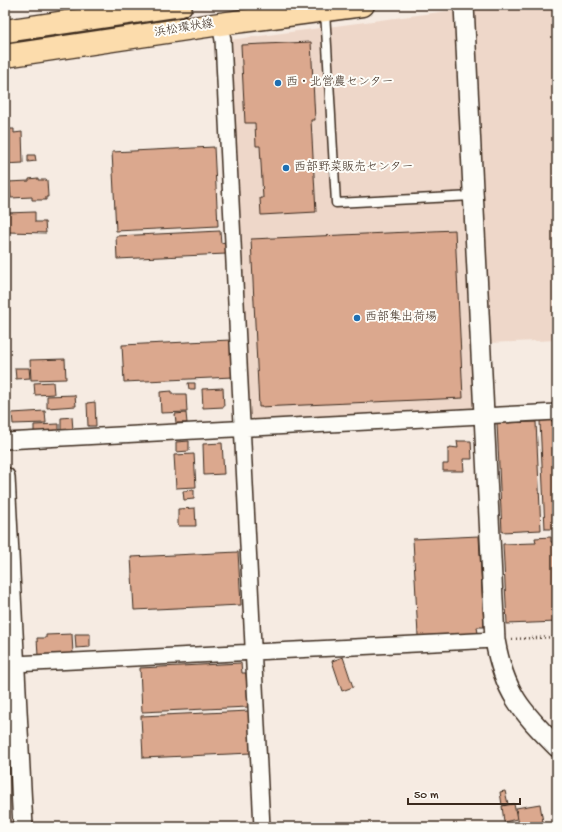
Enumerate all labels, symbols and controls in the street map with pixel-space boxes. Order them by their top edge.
street label: 浜松環状線 [153,16,215,41]
place label: 西・北営農センター [286,75,394,90]
marker: 西・北営農センター [273,78,283,88]
place label: 西部野菜販売センター [294,160,414,175]
marker: 西部野菜販売センター [281,163,291,173]
place label: 西部集出荷場 [365,310,437,325]
marker: 西部集出荷場 [352,313,362,323]
scale bar [408,780,520,806]
text: 50 m [414,789,439,803]

